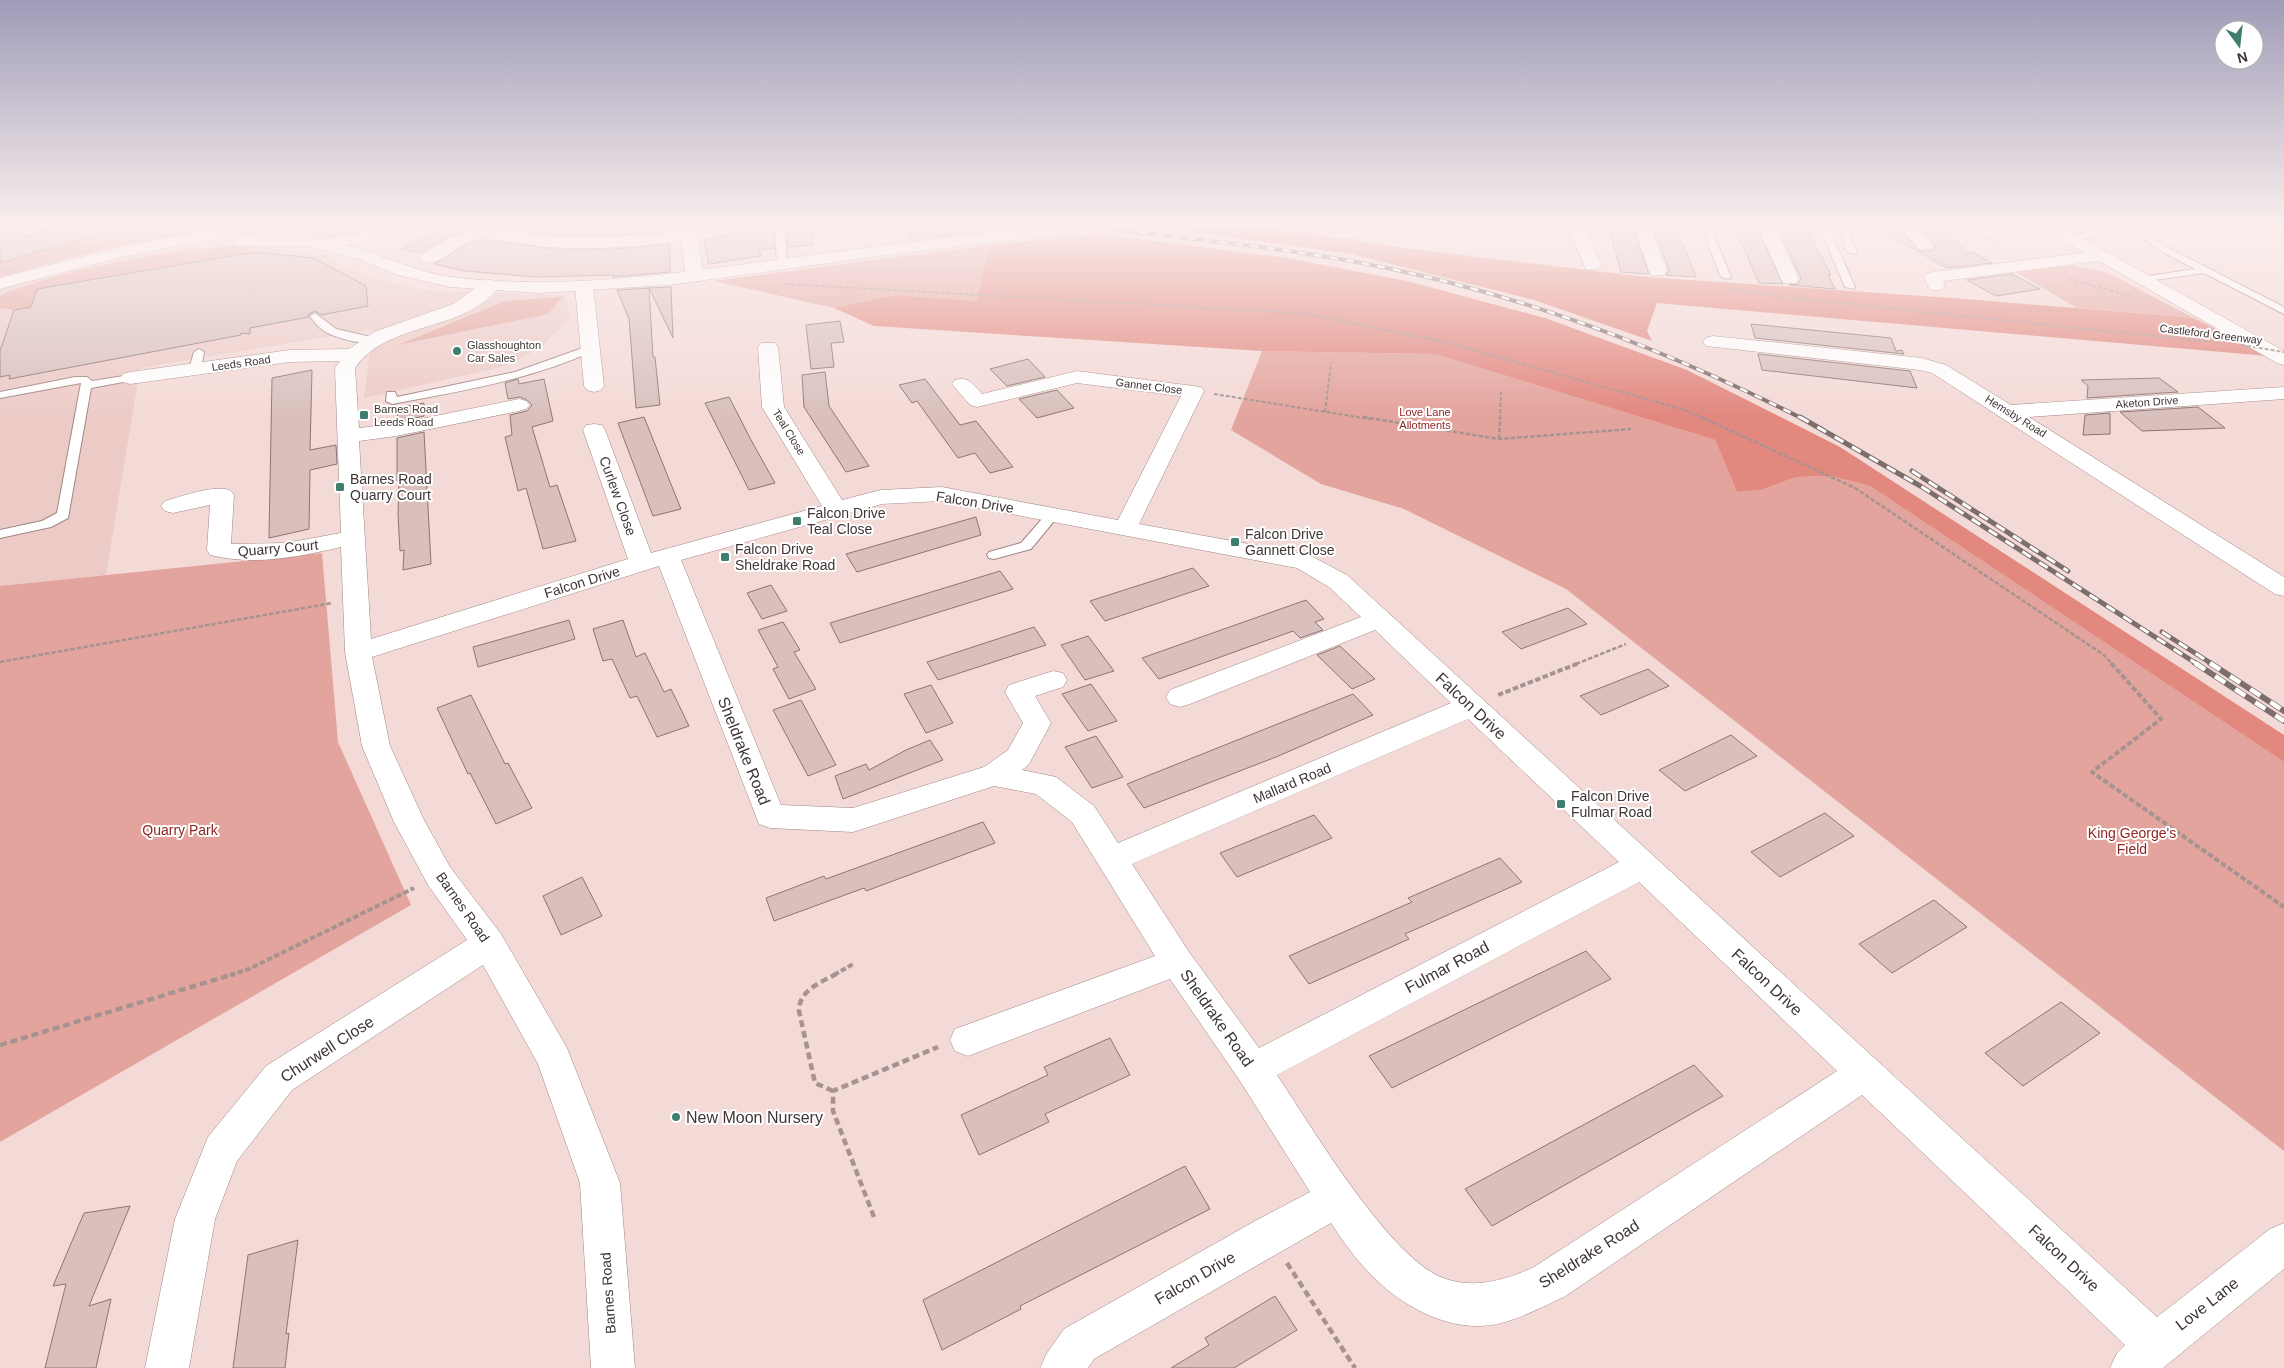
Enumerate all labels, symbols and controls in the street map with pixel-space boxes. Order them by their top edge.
north arrow [2214,20,2264,70]
text: N [2235,49,2249,67]
street label: Castleford Greenway [2159,322,2264,346]
place label: Glasshoughton Car Sales [467,339,541,364]
marker: Glasshoughton Car Sales [451,345,463,357]
street label: Leeds Road [211,353,271,373]
street label: Gannet Close [1115,376,1183,396]
street label: Hemsby Road [1983,392,2049,440]
street label: Aketon Drive [2115,394,2179,410]
place label: Barnes Road Leeds Road [374,403,438,428]
park label: Love Lane Allotments [1399,406,1451,431]
street label: Teal Close [770,407,808,457]
marker: Barnes Road Leeds Road [358,409,370,421]
street label: Curlew Close [596,454,640,538]
place label: Barnes Road Quarry Court [350,471,432,503]
marker: Barnes Road Quarry Court [334,481,346,493]
street label: Falcon Drive [935,488,1015,516]
place label: Falcon Drive Teal Close [807,505,886,537]
marker: Falcon Drive Teal Close [791,515,803,527]
place label: Falcon Drive Gannett Close [1245,526,1335,558]
street label: Quarry Court [237,536,319,559]
marker: Falcon Drive Gannett Close [1229,536,1241,548]
place label: Falcon Drive Sheldrake Road [735,541,835,573]
marker: Falcon Drive Sheldrake Road [719,551,731,563]
street label: Falcon Drive [542,563,622,601]
street label: Falcon Drive [1432,669,1510,743]
street label: Sheldrake Road [715,695,773,807]
street label: Mallard Road [1251,759,1333,807]
place label: Falcon Drive Fulmar Road [1571,788,1652,820]
marker: Falcon Drive Fulmar Road [1555,798,1567,810]
park label: Quarry Park [142,822,219,838]
park label: King George's Field [2088,825,2176,857]
street label: Barnes Road [433,869,493,945]
street label: Fulmar Road [1402,938,1492,996]
street label: Falcon Drive [1728,945,1806,1019]
street label: Sheldrake Road [1177,966,1257,1070]
street label: Churwell Close [277,1013,377,1085]
place label: New Moon Nursery [686,1109,823,1126]
marker: New Moon Nursery [670,1111,682,1123]
street label: Sheldrake Road [1536,1216,1642,1292]
street label: Falcon Drive [2025,1221,2103,1295]
street label: Falcon Drive [1152,1248,1238,1308]
street label: Barnes Road [597,1252,619,1334]
street label: Love Lane [2172,1274,2242,1334]

